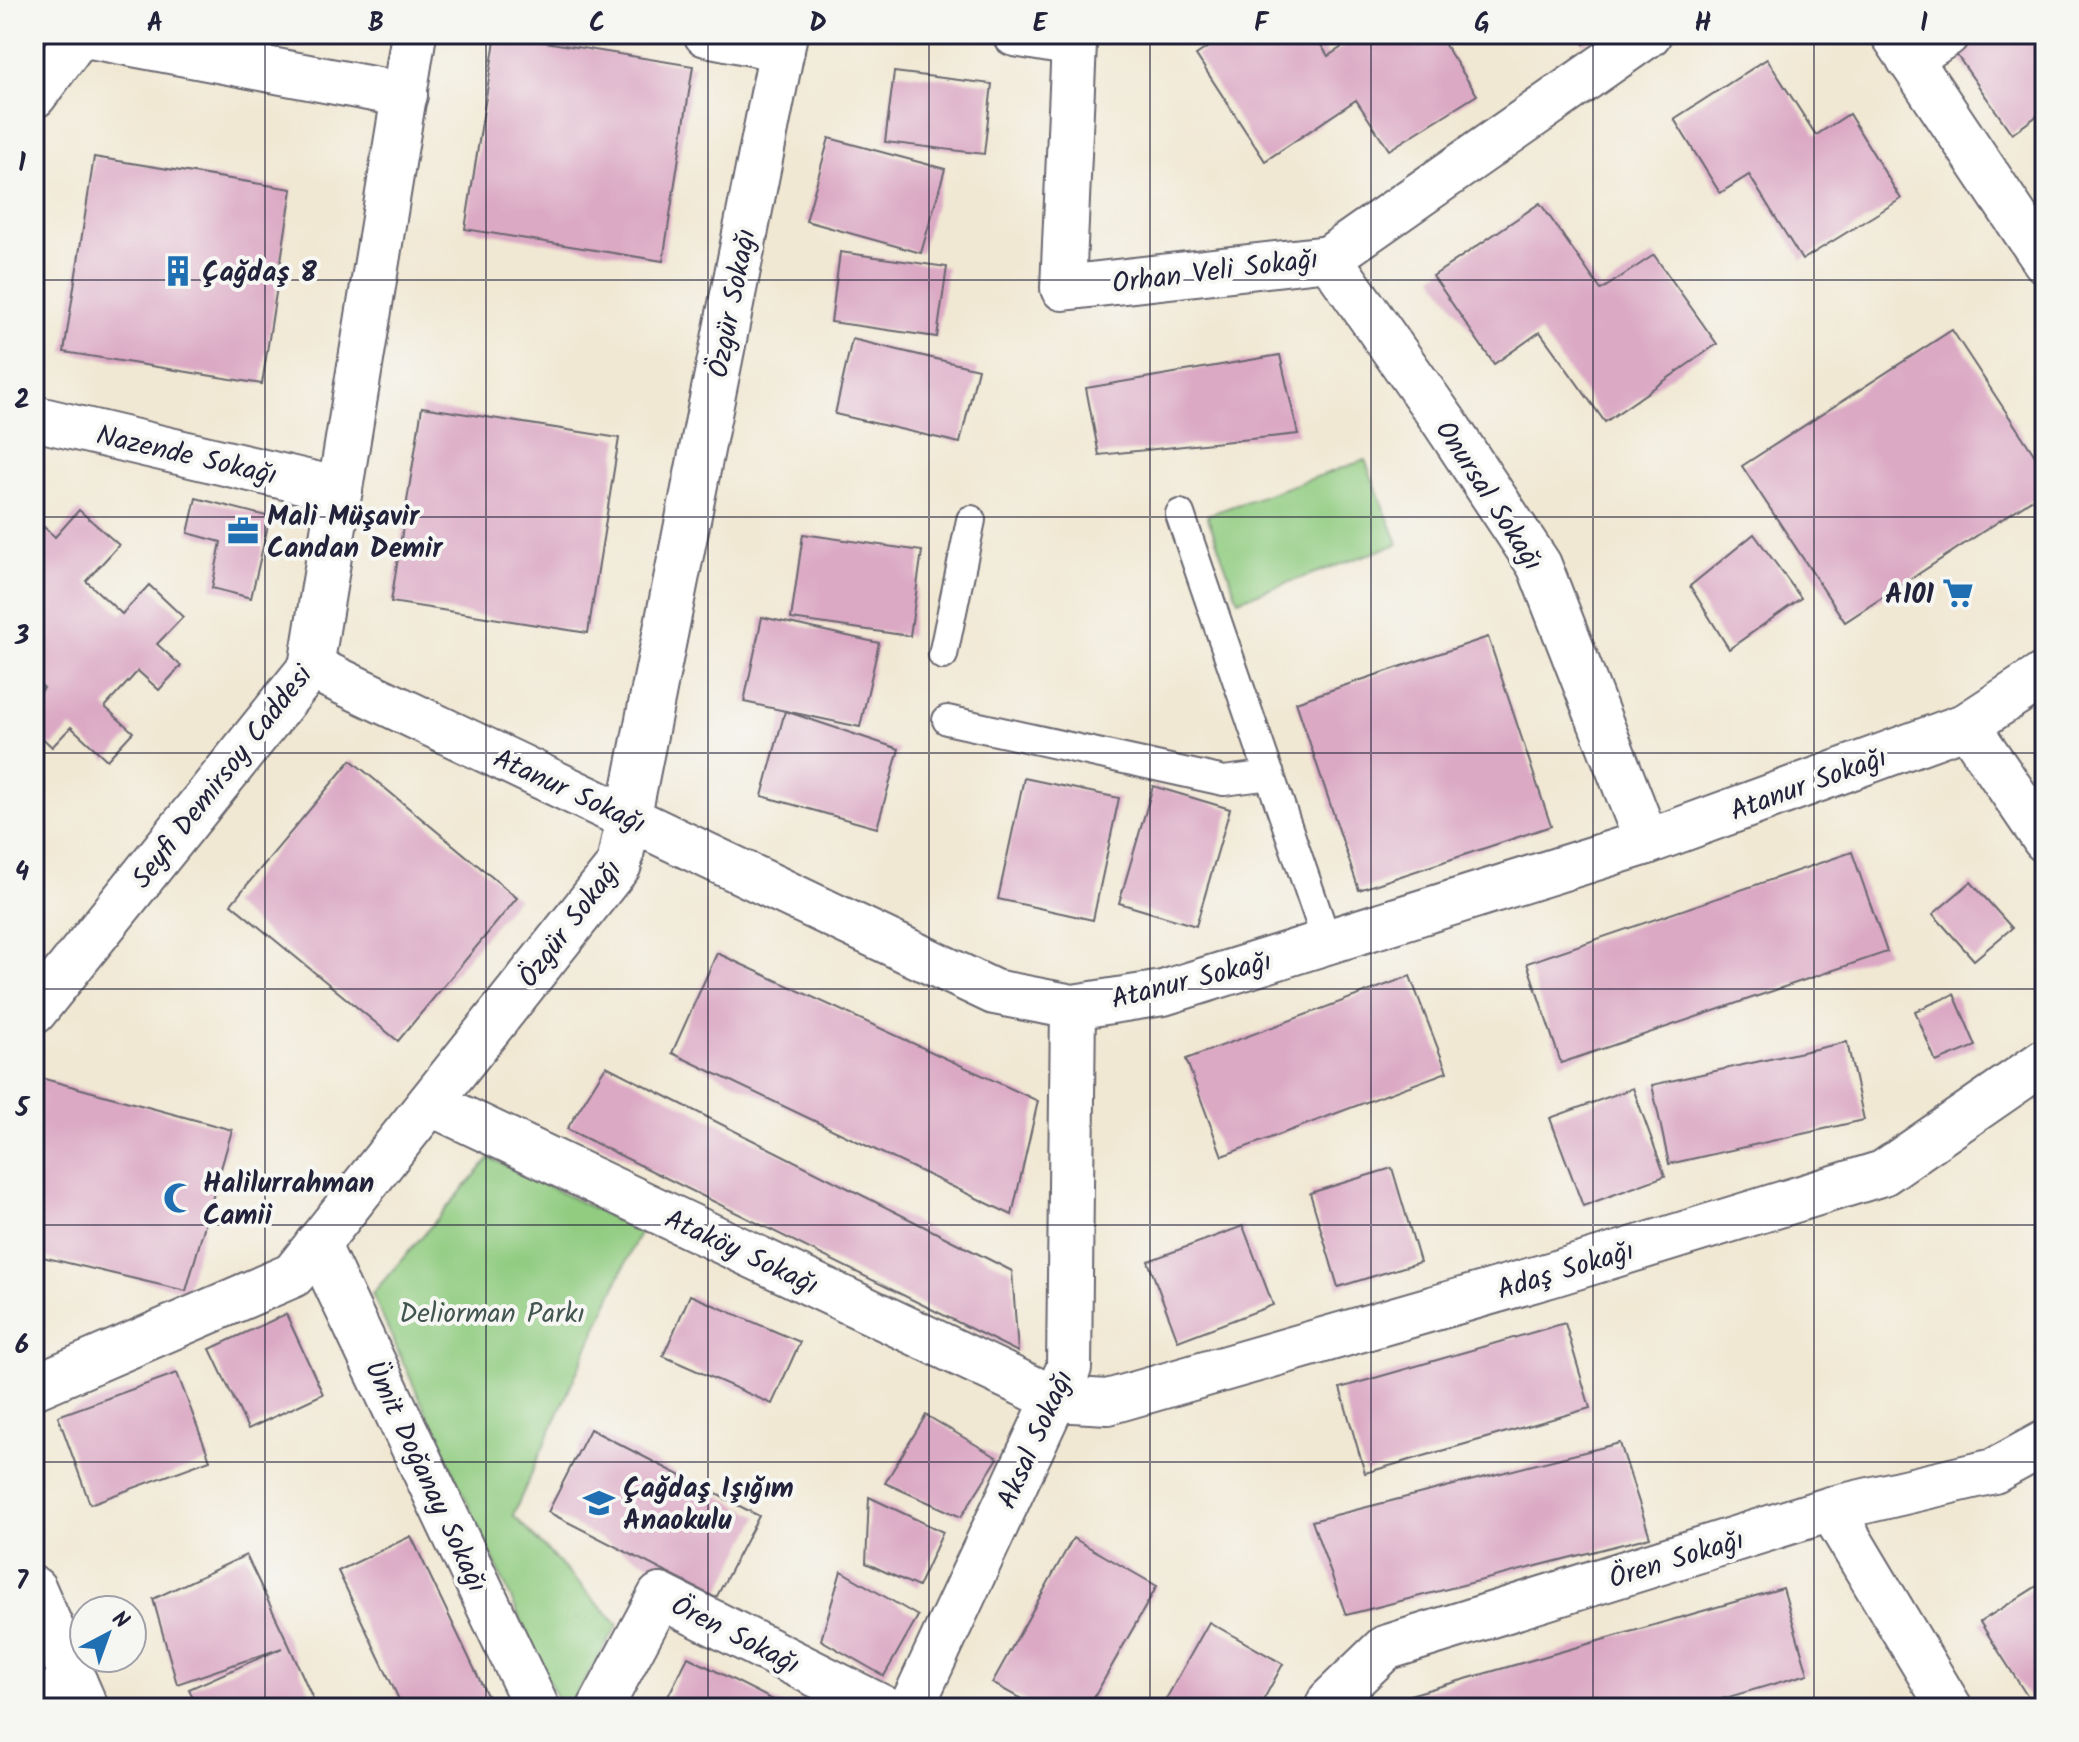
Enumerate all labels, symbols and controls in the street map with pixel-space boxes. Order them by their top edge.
text: A [147,3,163,45]
text: B [368,3,384,45]
text: C [589,3,605,45]
text: D [809,3,827,45]
text: E [1033,3,1049,45]
text: F [1254,3,1270,45]
text: G [1474,3,1490,45]
text: H [1695,3,1712,45]
text: I [1920,3,1928,45]
text: 1 [18,143,26,185]
street label: Özgür Sokağı [697,225,770,382]
street label: Orhan Veli Sokağı [1110,238,1321,307]
place label: Çağdaş 8 [202,251,317,296]
building icon: Çağdaş 8 [161,254,195,288]
text: 2 [14,380,30,422]
street label: Onursal Sokağı [1422,412,1554,581]
street label: Nazende Sokağı [92,414,281,499]
place label: Mali Müşavir Candan Demir [267,495,444,572]
office icon: Mali Müşavir Candan Demir [226,514,260,548]
place label: A101 [1885,573,1935,618]
supermarket icon: A101 [1941,576,1975,610]
text: 3 [14,616,29,658]
street label: Seyfi Demirsoy Caddesi [121,655,326,899]
street label: Atanur Sokağı [1724,736,1894,835]
street label: Atanur Sokağı [485,737,653,847]
street label: Özgür Sokağı [508,851,634,998]
text: 4 [15,852,29,894]
street label: Atanur Sokağı [1107,940,1277,1023]
text: 5 [14,1088,30,1130]
place label: Halilurrahman Camii [203,1162,374,1239]
mosque icon: Halilurrahman Camii [162,1181,196,1215]
street label: Ataköy Sokağı [656,1198,825,1309]
street label: Adaş Sokağı [1491,1229,1640,1314]
park label: Deliorman Parkı [399,1292,585,1337]
text: 6 [15,1325,29,1367]
street label: Ümit Doğanay Sokağı [351,1354,498,1600]
street label: Aksal Sokağı [986,1363,1087,1517]
place label: Çağdaş Işığım Anaokulu [623,1467,794,1544]
school or university icon: Çağdaş Işığım Anaokulu [582,1486,616,1520]
street label: Ören Sokağı [1603,1518,1750,1602]
text: 7 [16,1561,29,1603]
street label: Ören Sokağı [663,1585,807,1688]
north arrow [68,1594,148,1674]
text: N [103,1603,136,1639]

